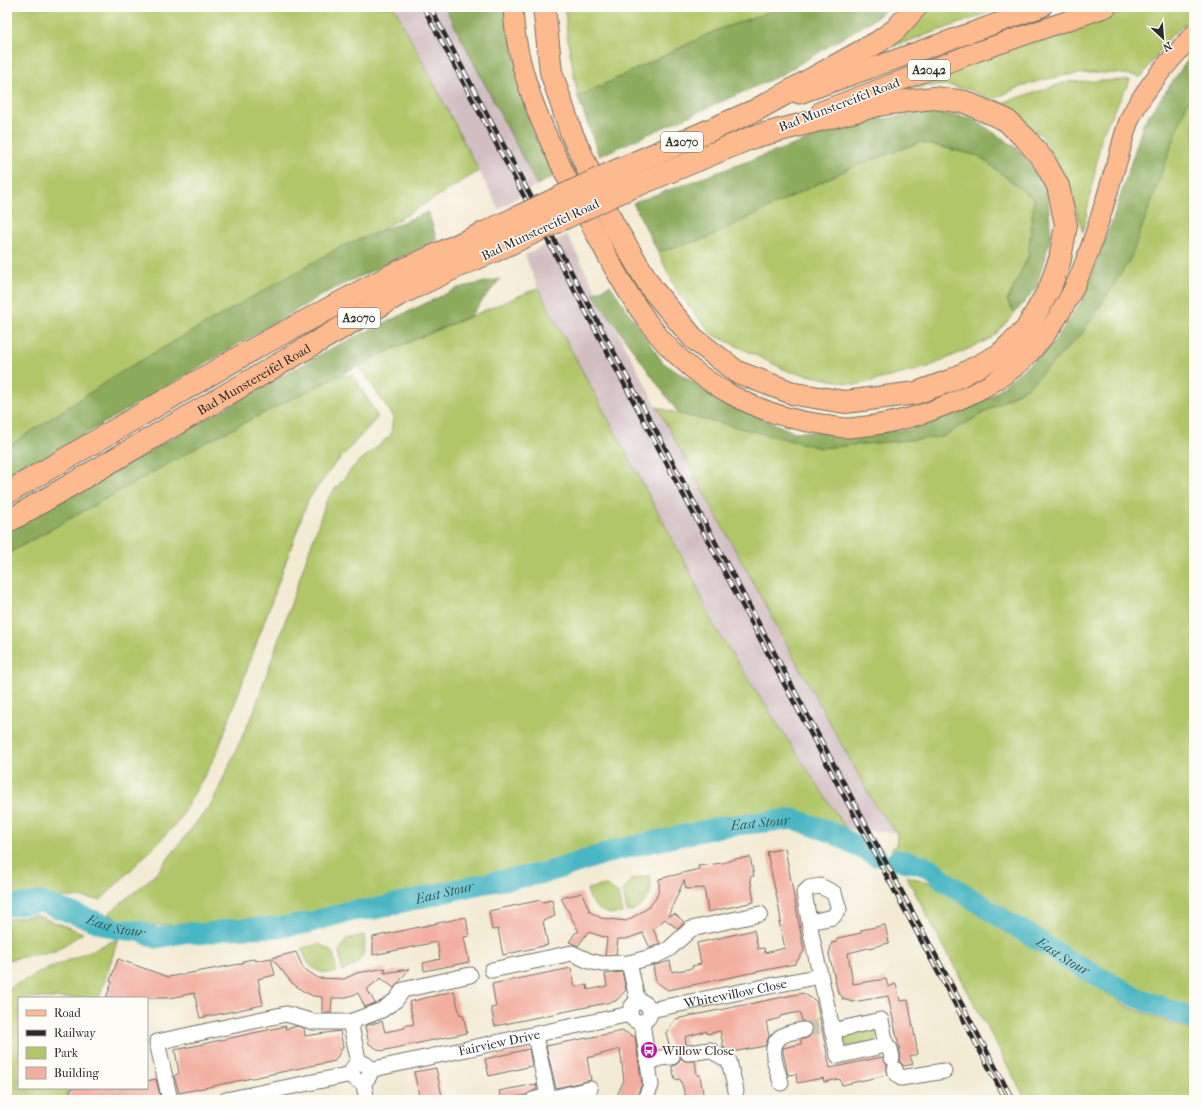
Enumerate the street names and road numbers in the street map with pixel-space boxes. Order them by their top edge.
road number: A2042 [908,60,950,80]
street label: Bad Munstereifel Road [777,74,903,134]
road number: A2070 [661,132,703,152]
street label: Bad Munstereifel Road [479,195,602,263]
road number: A2070 [338,308,380,328]
street label: Bad Munstereifel Road [194,340,314,418]
street label: Whitewillow Close [682,976,789,1011]
street label: Fairview Drive [457,1026,542,1059]

